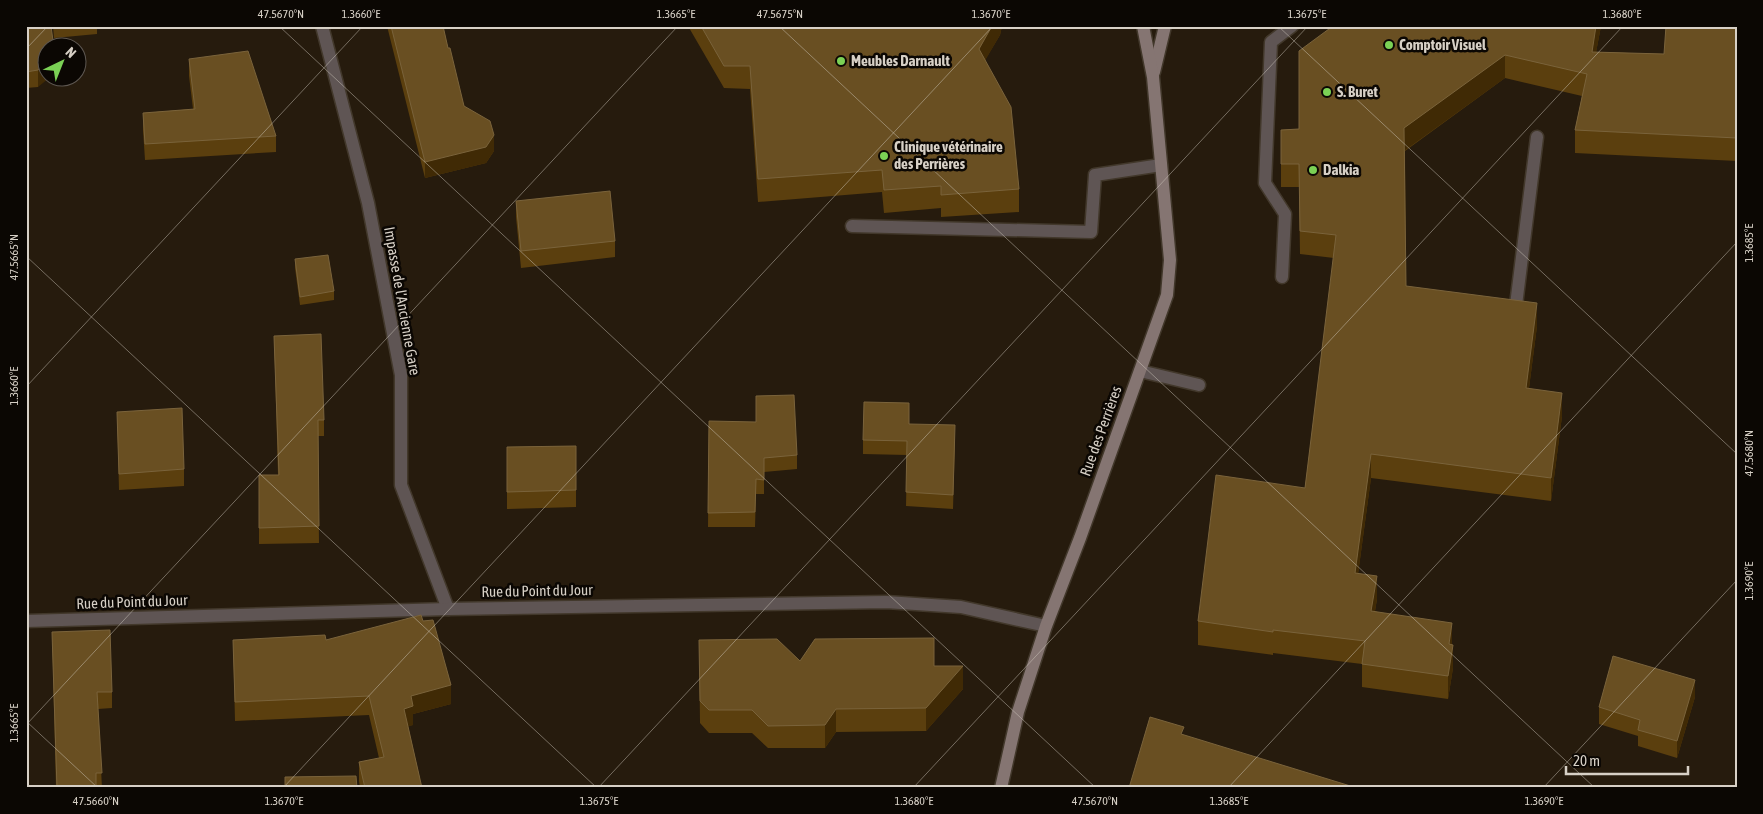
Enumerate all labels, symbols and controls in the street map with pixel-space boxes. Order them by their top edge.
text: 47.5670°N [258,7,304,21]
text: 1.3660°E [342,7,380,21]
text: 1.3665°E [657,7,695,21]
text: 47.5675°N [757,7,803,21]
text: 1.3670°E [972,7,1010,21]
text: 1.3675°E [1288,7,1326,21]
text: 1.3680°E [1603,7,1641,21]
place label: Comptoir Visuel [1399,36,1487,53]
north arrow [38,38,88,88]
marker: Comptoir Visuel [1383,39,1395,51]
text: N [62,44,79,61]
place label: Meubles Darnault [851,52,950,69]
marker: Meubles Darnault [835,55,847,67]
place label: S. Buret [1337,83,1379,100]
marker: S. Buret [1321,86,1333,98]
place label: Clinique vétérinaire des Perrières [894,138,1003,172]
marker: Clinique vétérinaire des Perrières [878,150,890,162]
place label: Dalkia [1323,161,1359,178]
marker: Dalkia [1307,164,1319,176]
text: 1.3685°E [1742,224,1756,262]
street label: Impasse de l’Ancienne Gare [381,225,424,377]
text: 47.5665°N [7,234,21,280]
text: 1.3660°E [7,367,21,405]
street label: Rue des Perrières [1076,384,1125,478]
text: 47.5680°N [1742,430,1756,476]
text: 1.3690°E [1742,562,1756,600]
street label: Rue du Point du Jour [481,581,593,600]
street label: Rue du Point du Jour [76,591,188,612]
text: 1.3665°E [7,704,21,742]
scale bar [1566,744,1688,776]
text: 20 m [1573,752,1600,769]
text: 47.5660°N [73,794,119,808]
text: 1.3670°E [265,794,303,808]
text: 1.3675°E [580,794,618,808]
text: 1.3680°E [895,794,933,808]
text: 47.5670°N [1072,794,1118,808]
text: 1.3685°E [1210,794,1248,808]
text: 1.3690°E [1525,794,1563,808]

